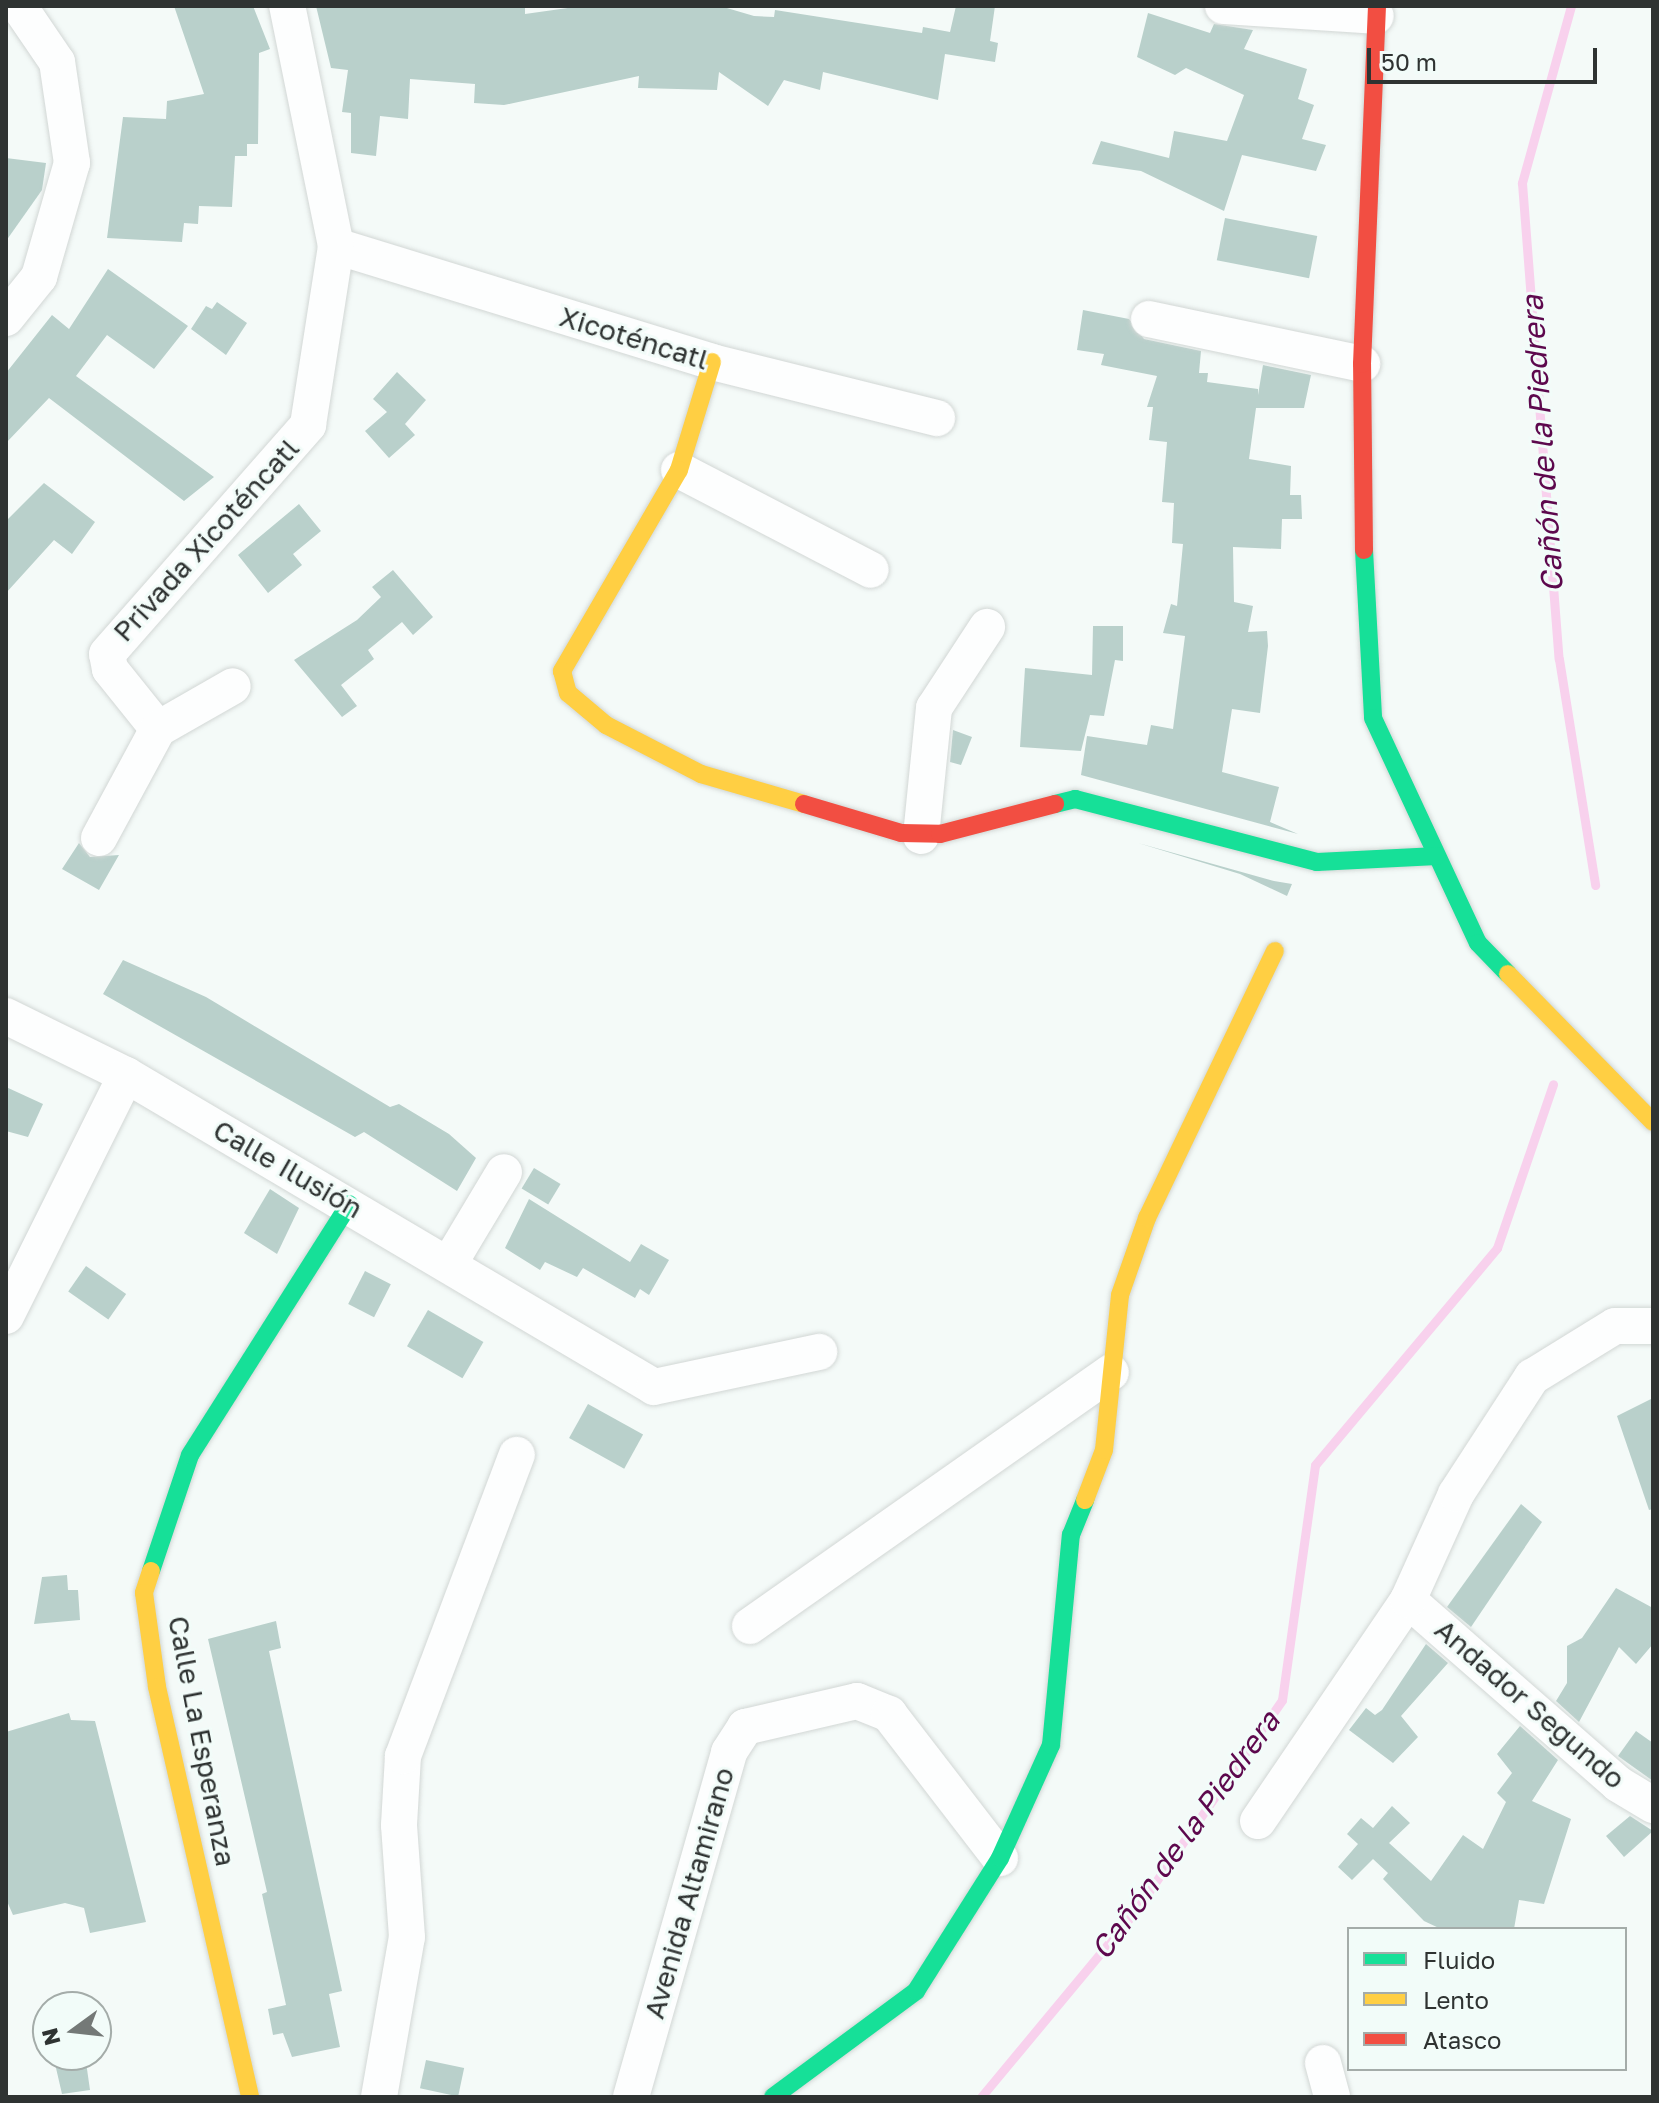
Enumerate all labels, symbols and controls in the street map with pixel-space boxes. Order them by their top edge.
scale bar [1371,32,1601,82]
text: 50 m [1381,47,1437,76]
water label: Cañón de la Piedrera [1514,294,1570,594]
street label: Xicoténcatl [556,299,712,377]
street label: Privada Xicoténcatl [106,432,306,648]
street label: Calle Ilusión [207,1113,369,1225]
street label: Andador Segundo [1428,1612,1632,1796]
street label: Calle La Esperanza [161,1613,243,1869]
water label: Cañón de la Piedrera [1083,1704,1287,1966]
street label: Avenida Altamirano [637,1764,741,2022]
legend [1347,1927,1627,2071]
text: Fluido [1423,1945,1495,1974]
text: Lento [1423,1985,1489,2014]
north arrow [32,1991,112,2071]
text: N [35,2025,65,2048]
text: Atasco [1423,2025,1501,2054]

